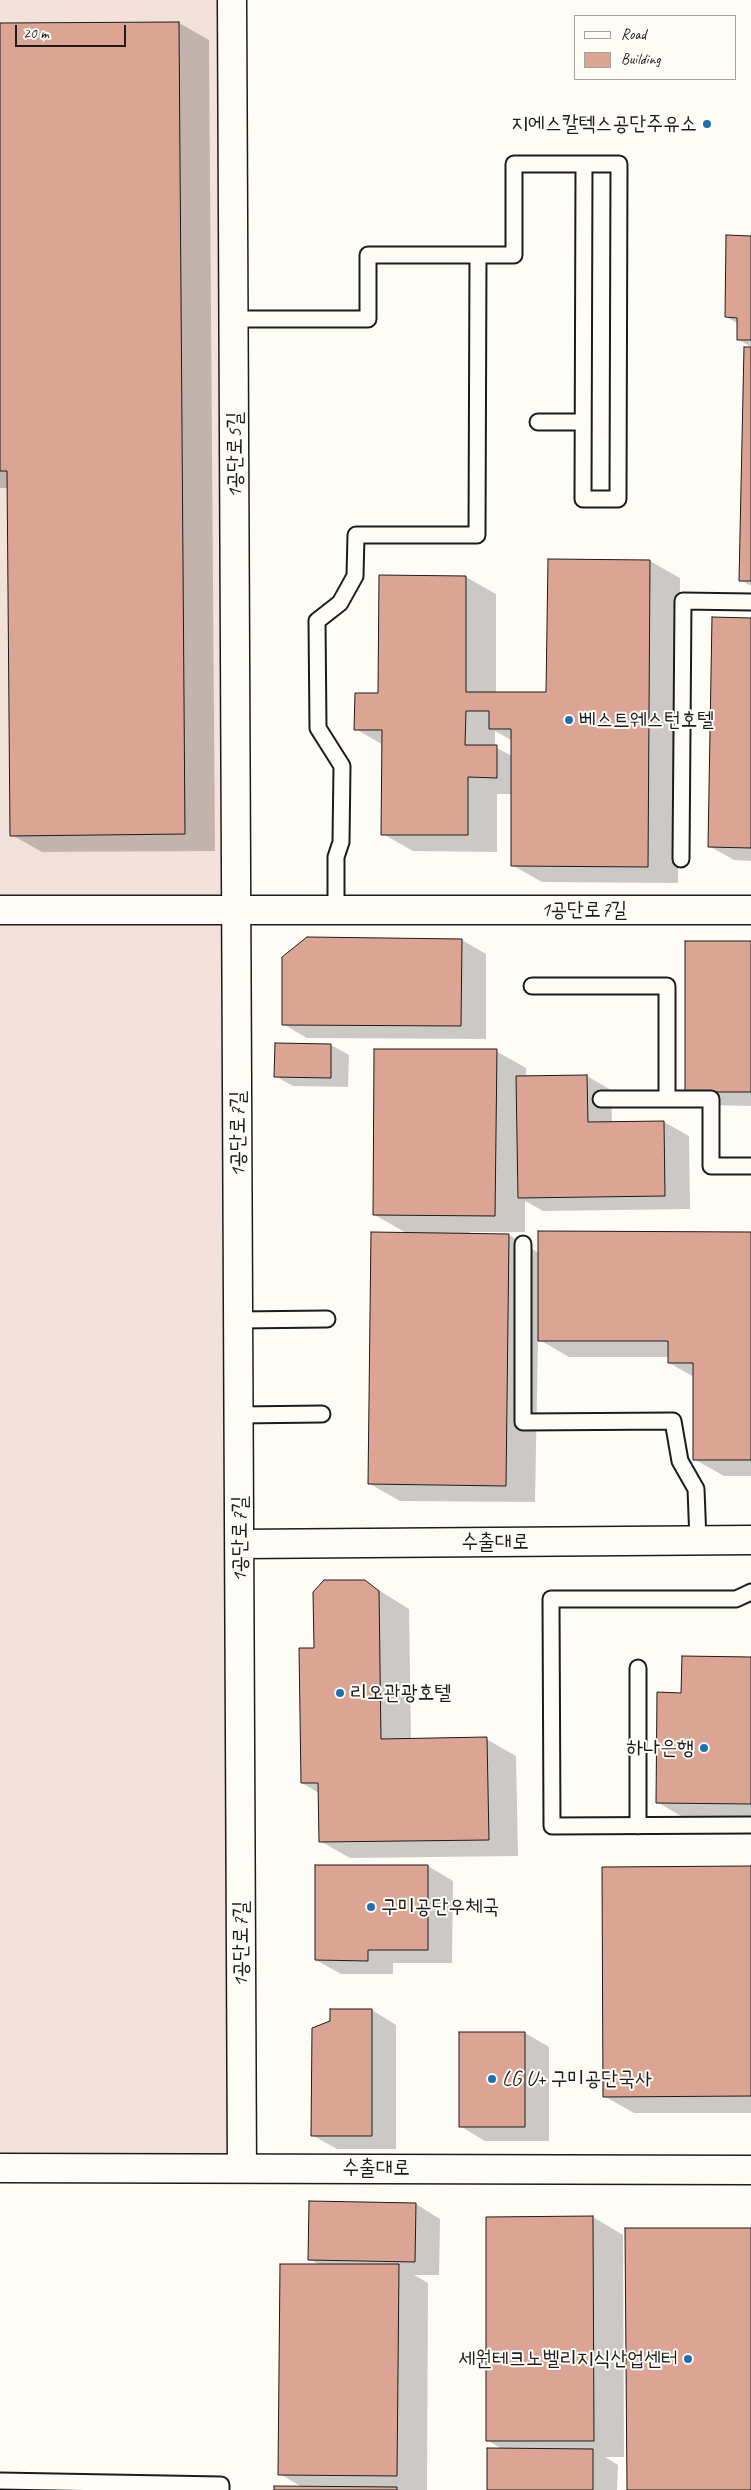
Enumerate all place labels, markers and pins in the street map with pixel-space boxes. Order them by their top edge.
place label: 지에스칼텍스공단주유소 [511,111,697,137]
marker: 지에스칼텍스공단주유소 [701,118,713,130]
place label: 베스트웨스턴호텔 [579,707,714,733]
marker: 베스트웨스턴호텔 [563,714,575,726]
place label: 리오관광호텔 [350,1680,451,1706]
marker: 리오관광호텔 [334,1687,346,1699]
place label: 하나은행 [626,1735,694,1761]
marker: 하나은행 [698,1742,710,1754]
place label: 구미공단우체국 [381,1894,499,1920]
marker: 구미공단우체국 [365,1901,377,1913]
place label: LG U+ 구미공단국사 [502,2066,652,2092]
marker: LG U+ 구미공단국사 [486,2073,498,2085]
place label: 세원테크노벨리지식산업센터 [458,2346,678,2372]
marker: 세원테크노벨리지식산업센터 [682,2353,694,2365]

